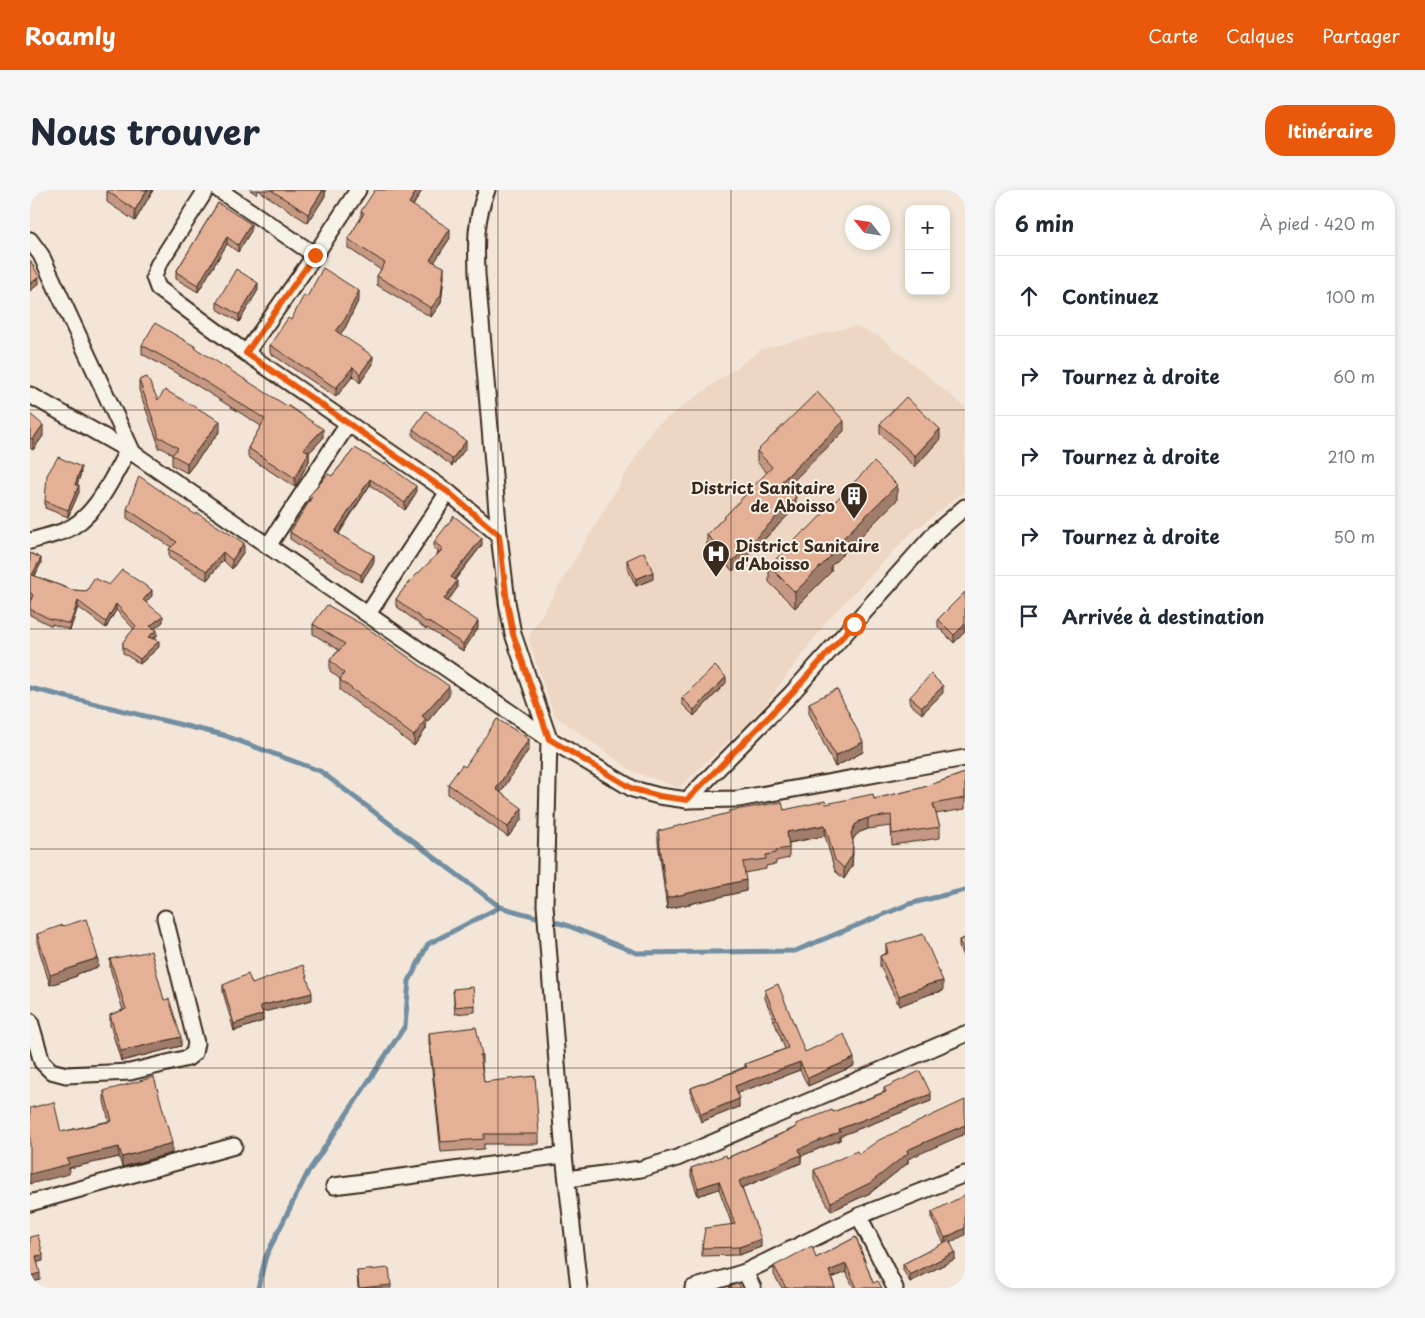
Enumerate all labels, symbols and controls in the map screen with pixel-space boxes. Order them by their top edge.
text: Roamly [25,17,116,53]
text: Carte [1148,22,1198,49]
text: Calques [1226,22,1294,49]
text: Partager [1322,22,1400,49]
text: Nous trouver [30,104,260,157]
button: Itinéraire [1265,105,1395,156]
north arrow [845,205,890,250]
map controls [905,205,950,295]
button: + [905,205,950,250]
text: 6 min [1015,207,1074,239]
text: À pied · 420 m [1259,211,1375,235]
route end [304,244,327,267]
button: − [905,250,950,295]
icon: ahead [1015,282,1043,310]
text: Continuez [1062,282,1159,310]
text: 100 m [1326,284,1375,308]
icon: right [1015,362,1043,390]
text: Tournez à droite [1062,362,1220,390]
text: 60 m [1333,364,1375,388]
icon: right [1015,442,1043,470]
text: Tournez à droite [1062,442,1220,470]
text: 210 m [1327,444,1375,468]
place label: District Sanitaire de Aboisso [691,475,835,517]
building icon: District Sanitaire de Aboisso [839,481,869,520]
icon: right [1015,522,1043,550]
text: Tournez à droite [1062,522,1220,550]
text: 50 m [1334,524,1375,548]
place label: District Sanitaire d'Aboisso [735,533,880,575]
hospital icon: District Sanitaire d'Aboisso [701,539,731,578]
icon: arrive [1015,602,1043,630]
text: Arrivée à destination [1062,602,1265,630]
route start [843,613,866,636]

